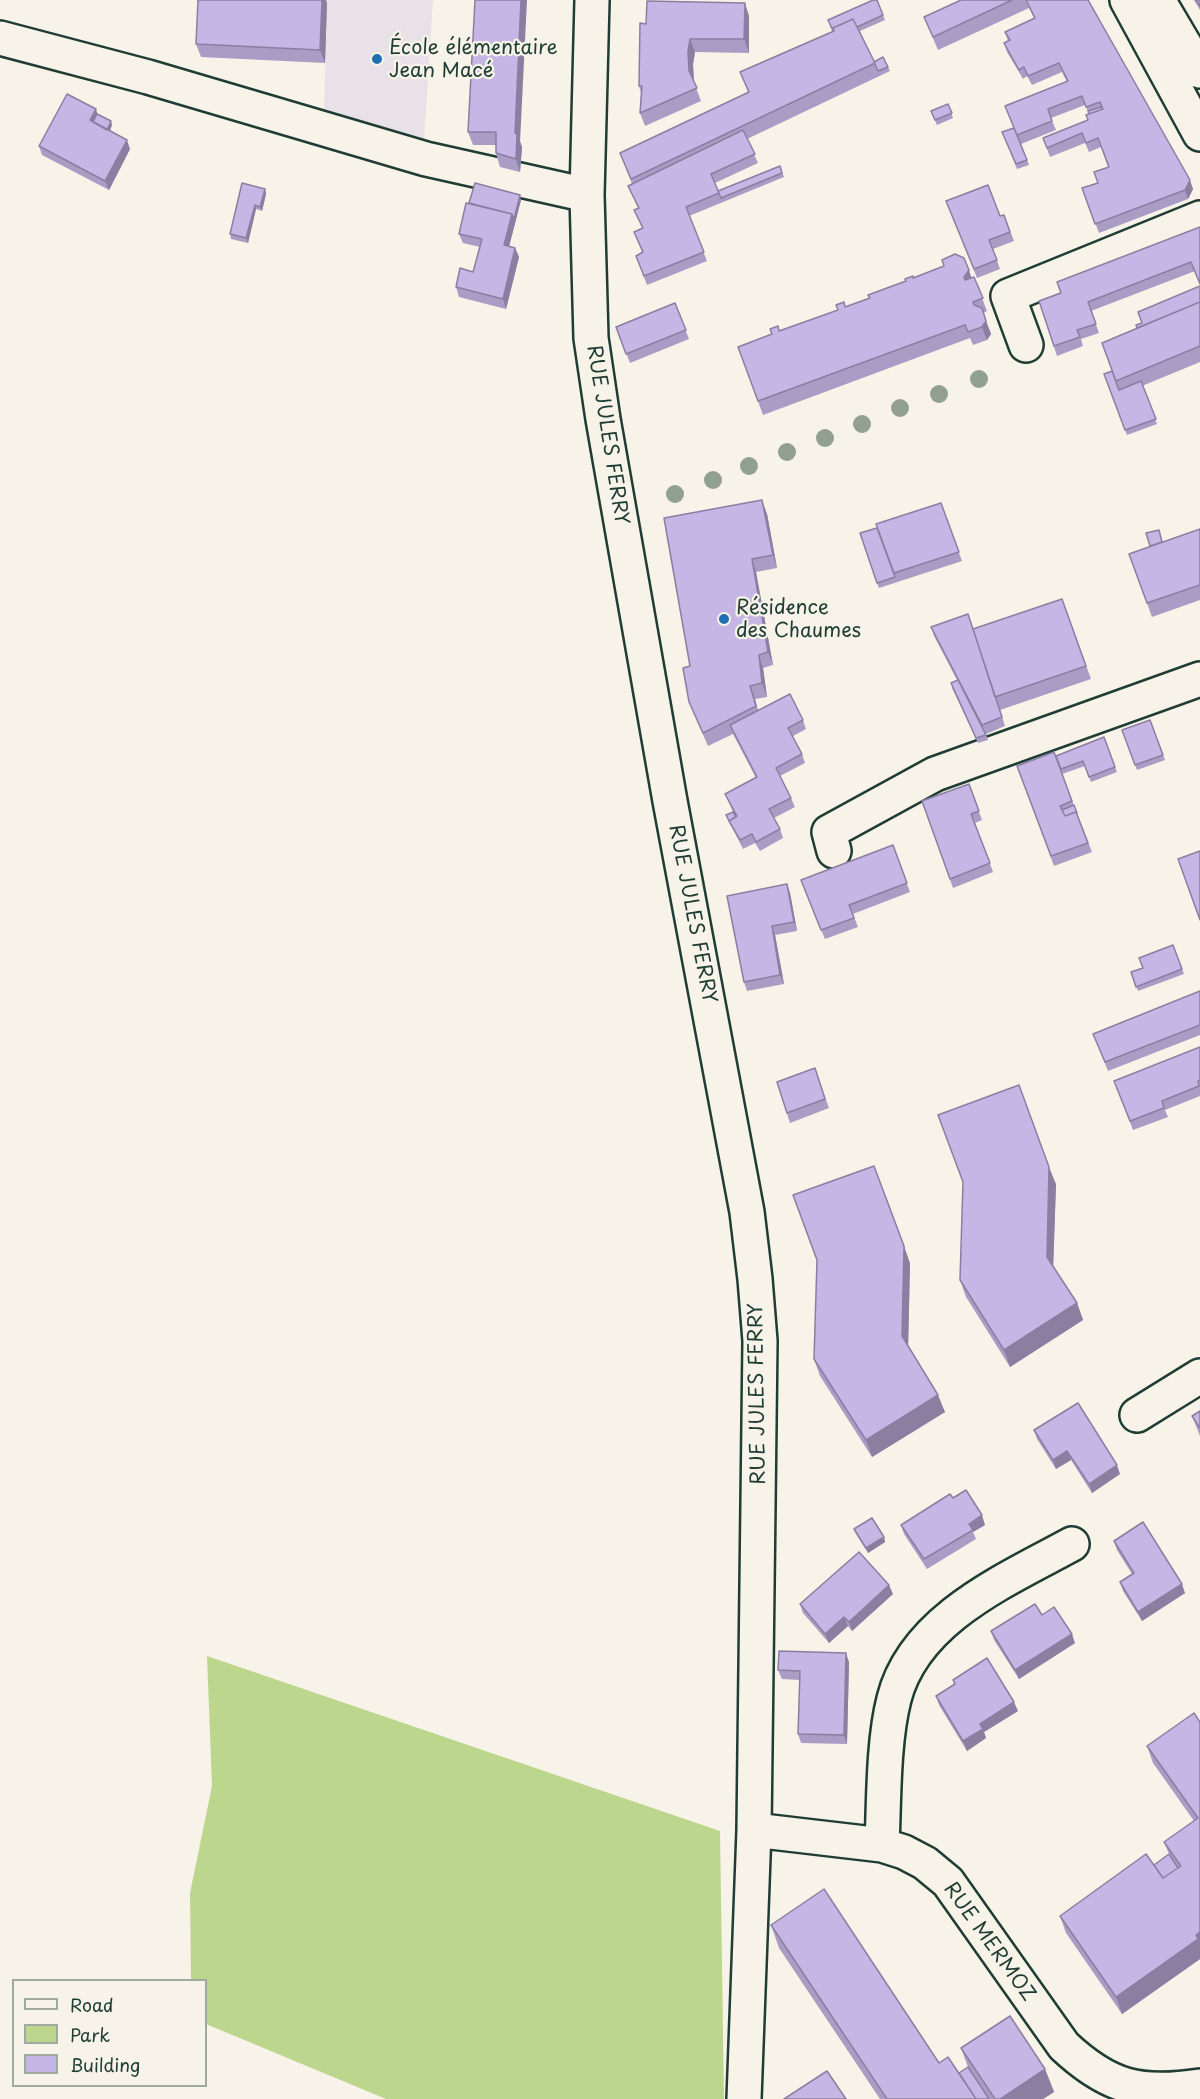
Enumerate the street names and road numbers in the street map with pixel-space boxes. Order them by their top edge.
street label: RUE JULES FERRY [581,343,633,527]
street label: RUE JULES FERRY [663,823,721,1005]
street label: RUE JULES FERRY [744,1303,772,1485]
street label: RUE MERMOZ [938,1878,1040,2006]

